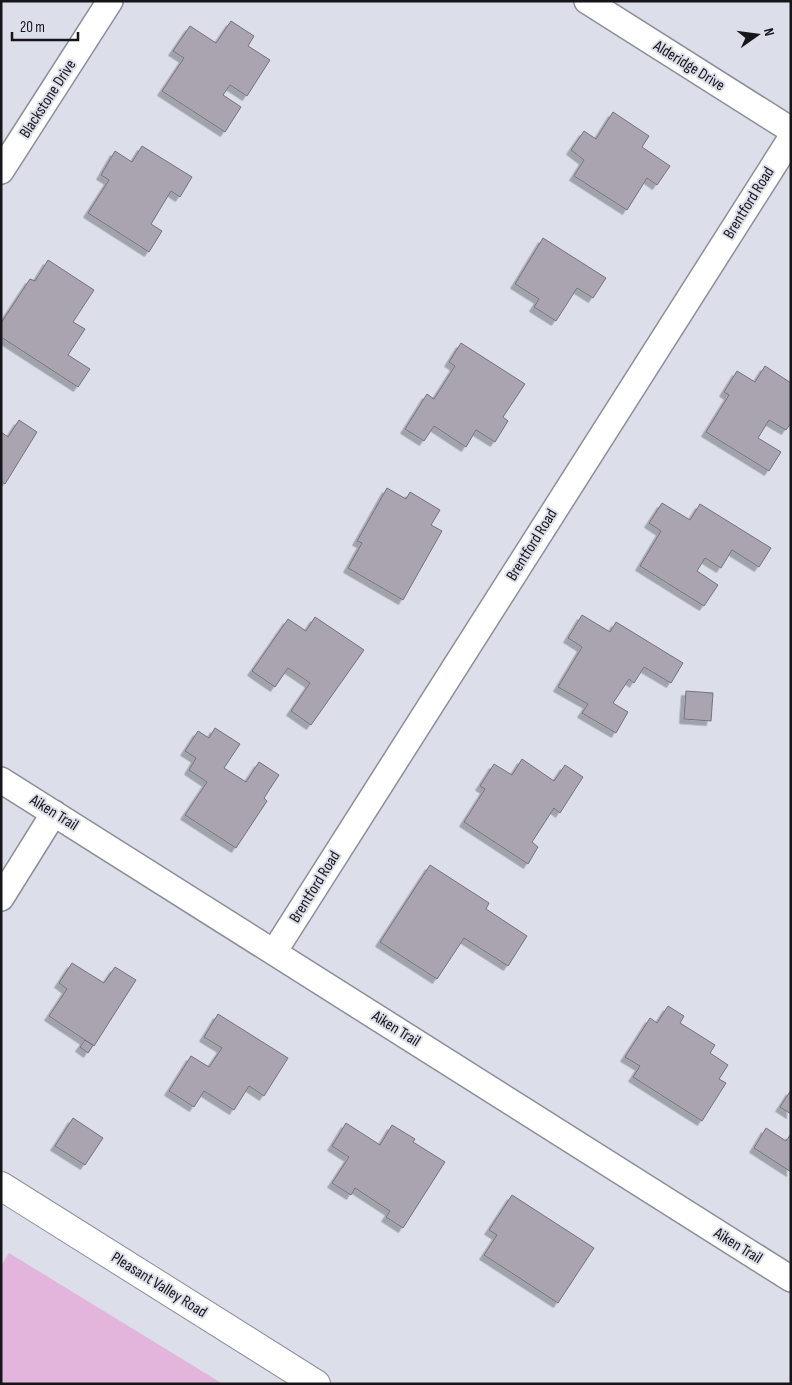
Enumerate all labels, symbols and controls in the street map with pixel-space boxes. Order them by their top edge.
scale bar [12,10,79,42]
north arrow [732,10,782,60]
text: 20 m [20,18,45,37]
text: N [760,26,778,38]
street label: Alderidge Drive [649,36,728,95]
street label: Blackstone Drive [16,56,80,142]
street label: Brentford Road [720,164,778,242]
street label: Brentford Road [503,506,561,584]
street label: Aiken Trail [26,790,82,835]
street label: Brentford Road [286,848,344,926]
street label: Aiken Trail [368,1006,424,1051]
street label: Aiken Trail [710,1223,766,1268]
street label: Pleasant Valley Road [108,1248,210,1322]

